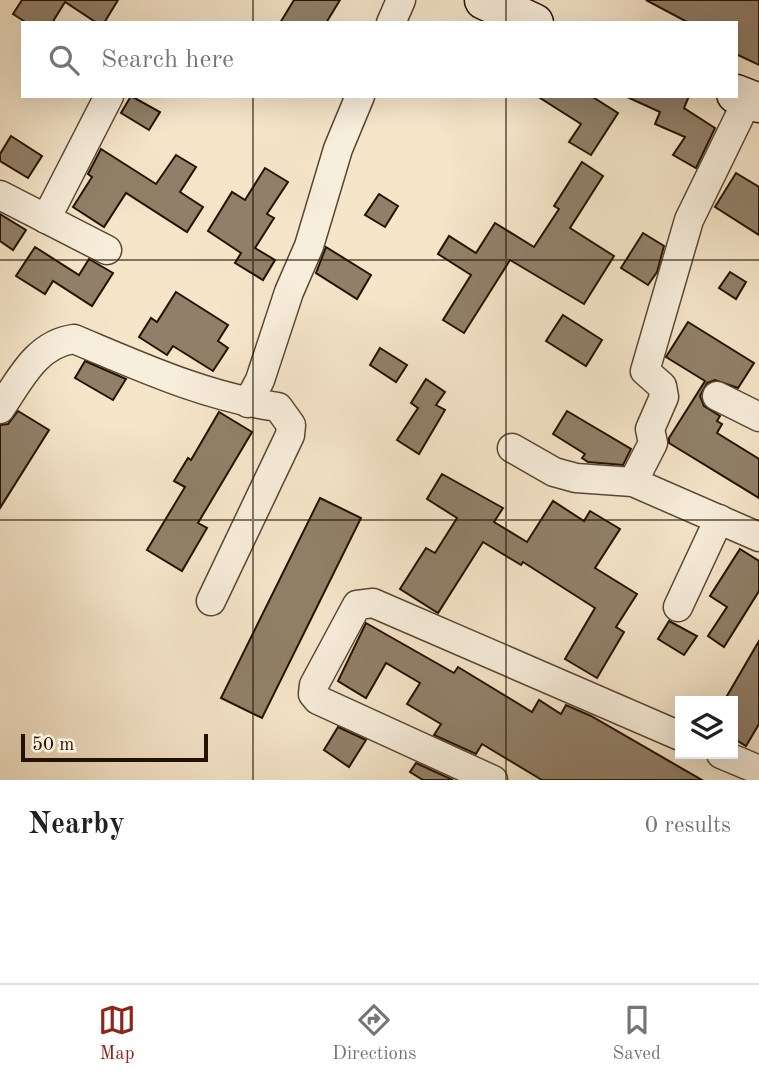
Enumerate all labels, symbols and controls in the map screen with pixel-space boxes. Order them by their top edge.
search box [21,21,738,98]
icon: search [45,41,83,79]
text: Search here [101,47,234,73]
map controls [675,696,738,759]
button: layers [675,696,738,759]
scale bar [21,731,208,763]
text: 50 m [32,736,74,755]
text: Nearby [28,810,125,840]
text: 0 results [645,814,731,837]
tab: Map [98,1001,136,1066]
tab: Directions [332,1001,417,1066]
tab: Saved [613,1001,661,1066]

